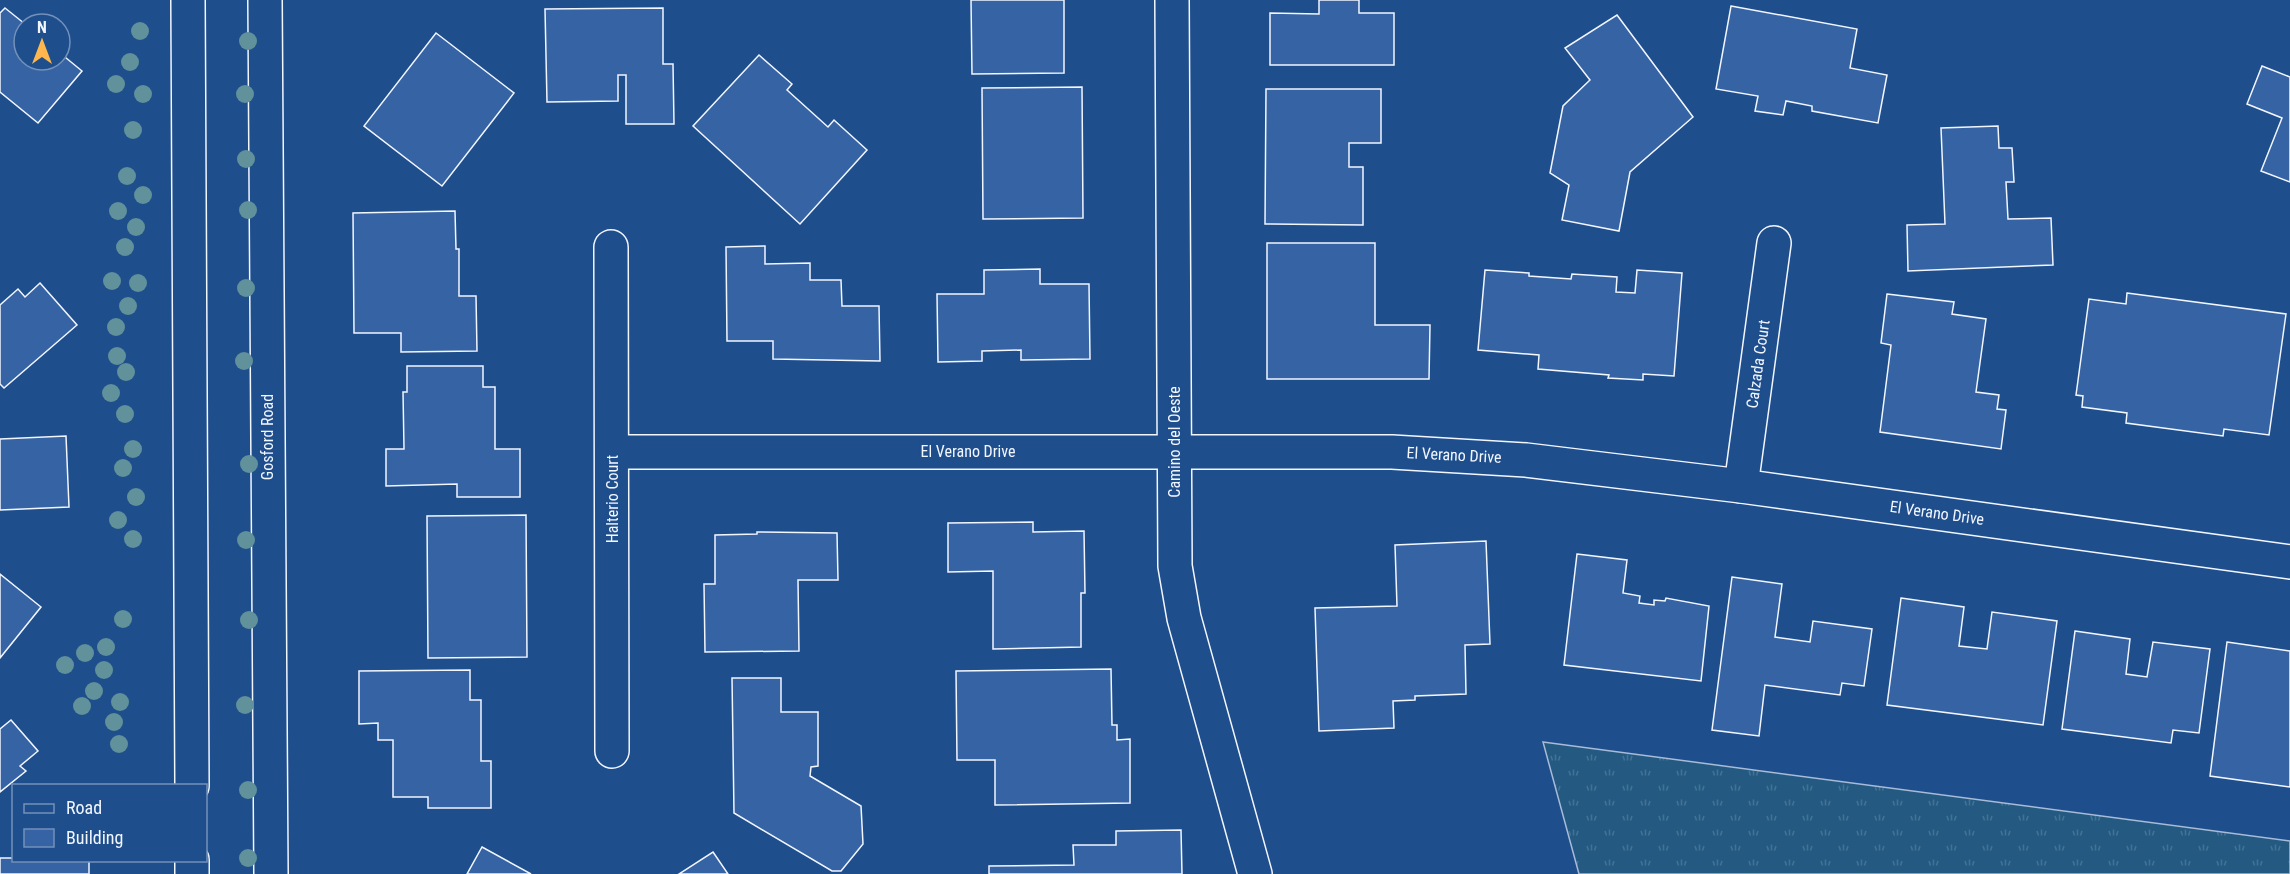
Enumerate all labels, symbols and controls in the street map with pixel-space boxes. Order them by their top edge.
north arrow [12,12,72,72]
text: N [37,18,47,37]
street label: Calzada Court [1742,318,1774,409]
street label: Camino del Oeste [1165,386,1184,498]
street label: Gosford Road [258,394,277,480]
street label: El Verano Drive [920,442,1016,461]
street label: El Verano Drive [1406,443,1502,467]
street label: Halterio Court [603,454,622,543]
street label: El Verano Drive [1889,497,1985,529]
legend [12,784,207,862]
text: Road [66,797,102,818]
text: Building [66,827,123,848]

